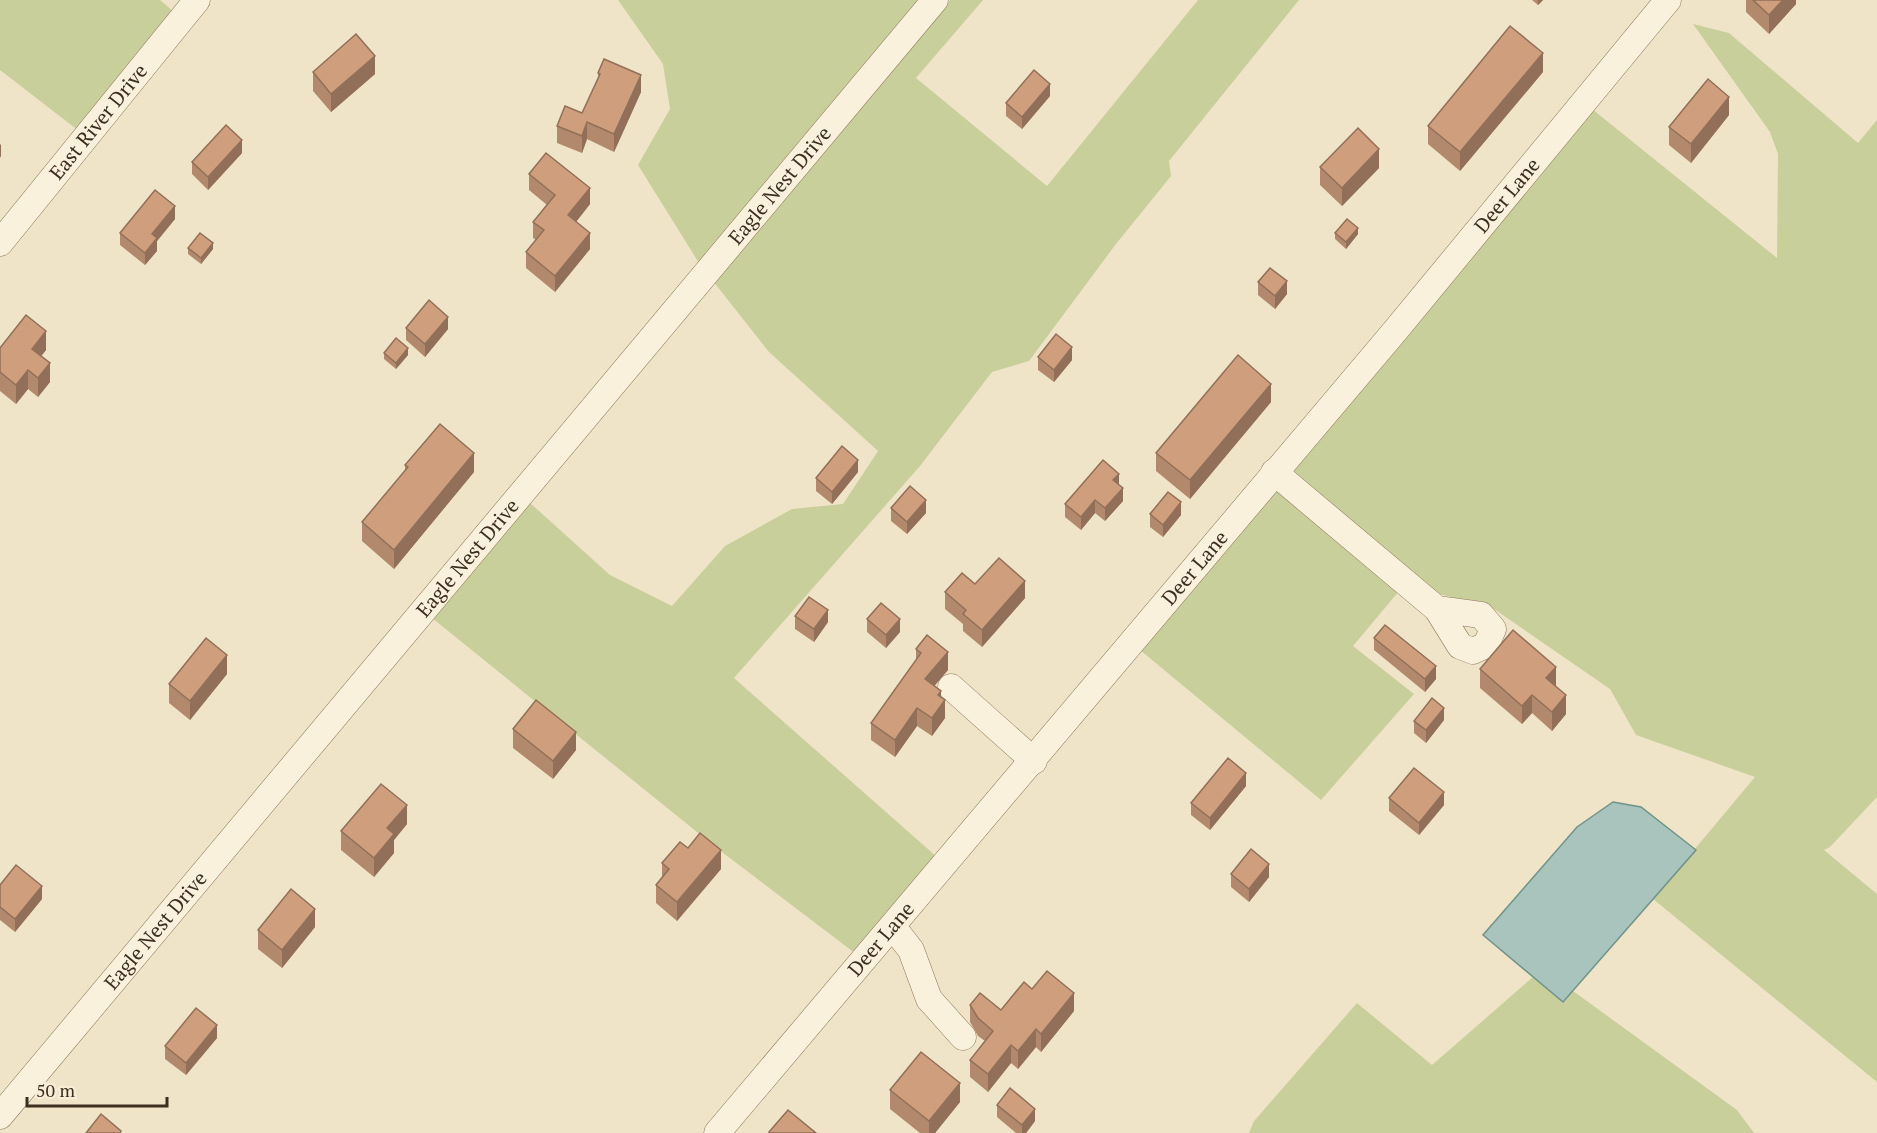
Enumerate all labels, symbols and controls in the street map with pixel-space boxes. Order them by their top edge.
street label: East River Drive [43,58,153,185]
street label: Eagle Nest Drive [722,120,837,250]
street label: Deer Lane [1467,152,1545,238]
street label: Eagle Nest Drive [410,493,525,623]
street label: Deer Lane [1155,525,1234,611]
street label: Eagle Nest Drive [98,865,212,995]
street label: Deer Lane [841,896,920,982]
scale bar [27,1070,166,1108]
text: 50 m [36,1078,76,1102]

